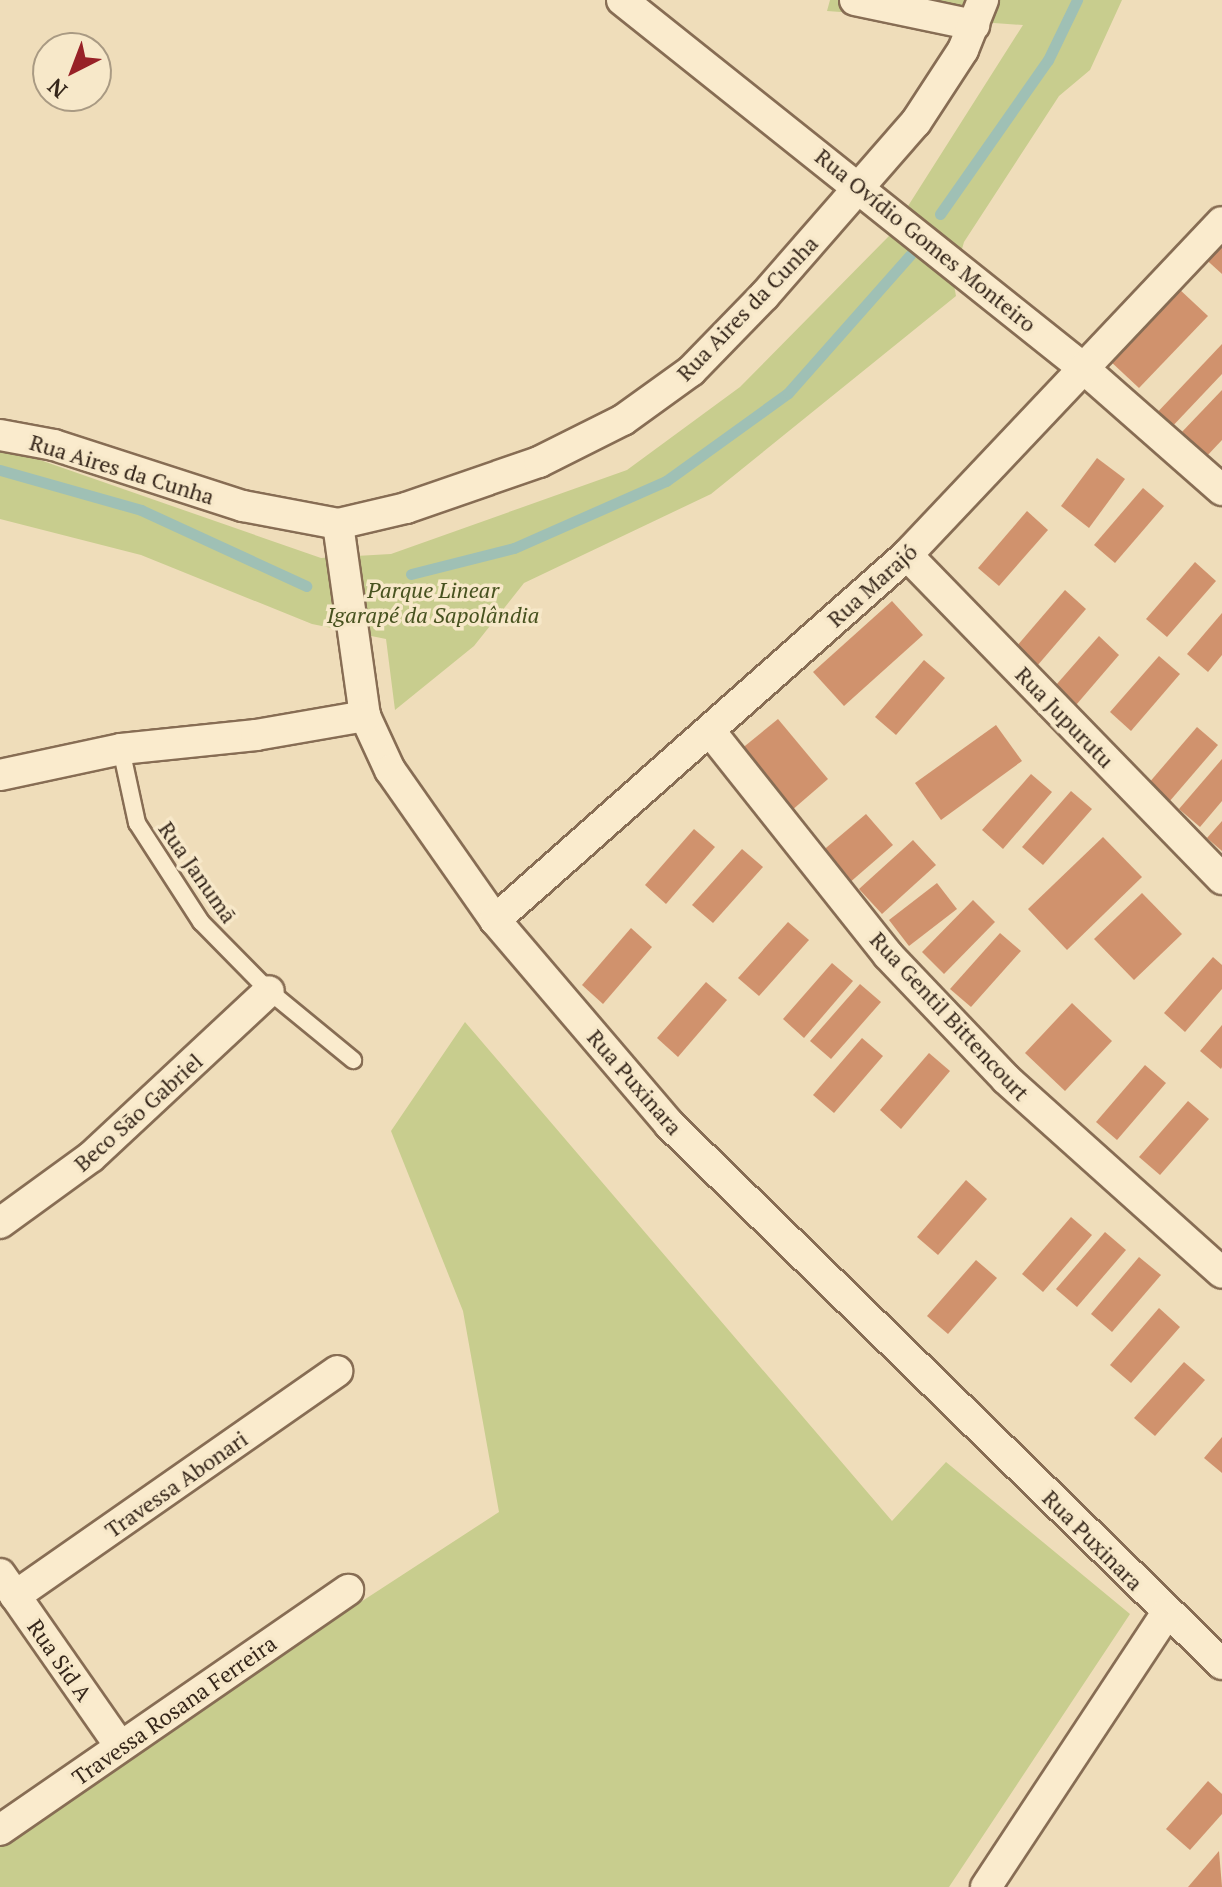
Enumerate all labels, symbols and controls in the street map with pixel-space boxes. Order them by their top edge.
north arrow [32,32,112,112]
text: N [41,72,73,105]
street label: Rua Ovídio Gomes Monteiro [810,143,1042,337]
street label: Rua Aires da Cunha [671,230,823,386]
street label: Rua Aires da Cunha [26,428,218,510]
street label: Rua Marajó [822,538,922,632]
park label: Parque Linear Igarapé da Sapolândia [327,576,539,628]
street label: Rua Jupurutu [1010,661,1120,773]
street label: Rua Janumã [153,816,243,928]
street label: Rua Gentil Bittencourt [865,926,1035,1106]
street label: Rua Puxinara [582,1024,688,1140]
street label: Beco São Gabriel [68,1048,208,1176]
street label: Travessa Abonari [100,1425,252,1543]
street label: Rua Puxinara [1037,1484,1149,1596]
street label: Rua Sid A [22,1614,98,1706]
street label: Travessa Rosana Ferreira [67,1630,281,1790]

